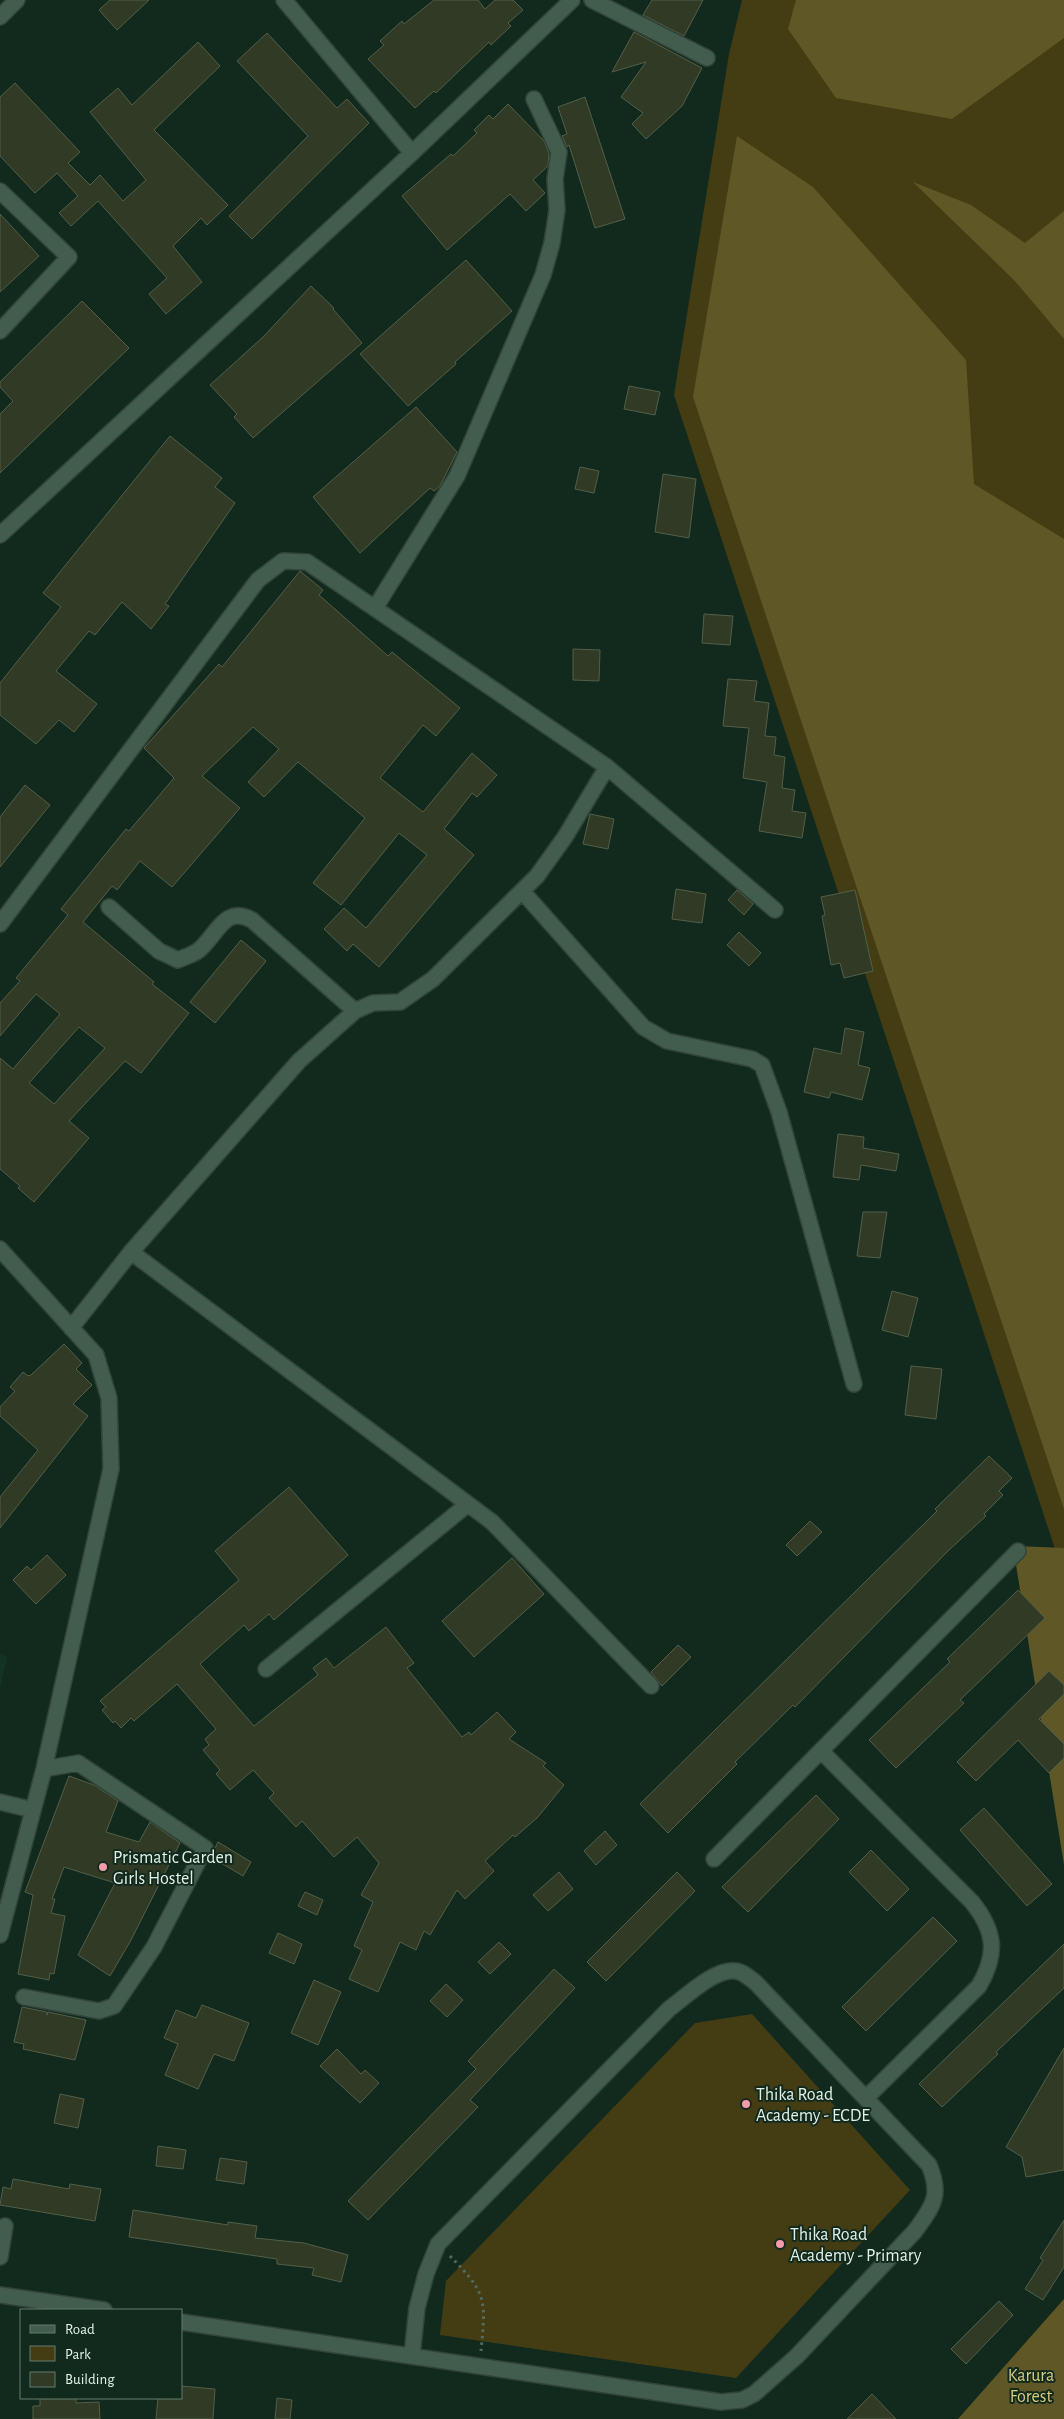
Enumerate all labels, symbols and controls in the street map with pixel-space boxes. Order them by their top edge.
place label: Prismatic Garden Girls Hostel [113,1849,233,1888]
marker: Prismatic Garden Girls Hostel [97,1861,109,1873]
place label: Thika Road Academy - ECDE [756,2086,870,2125]
marker: Thika Road Academy - ECDE [740,2098,752,2110]
place label: Thika Road Academy - Primary [790,2226,922,2265]
marker: Thika Road Academy - Primary [774,2238,786,2250]
legend [20,2309,182,2399]
text: Road [65,2322,95,2337]
text: Park [65,2347,91,2362]
park label: Karura Forest [1008,2367,1054,2406]
text: Building [65,2372,115,2387]

